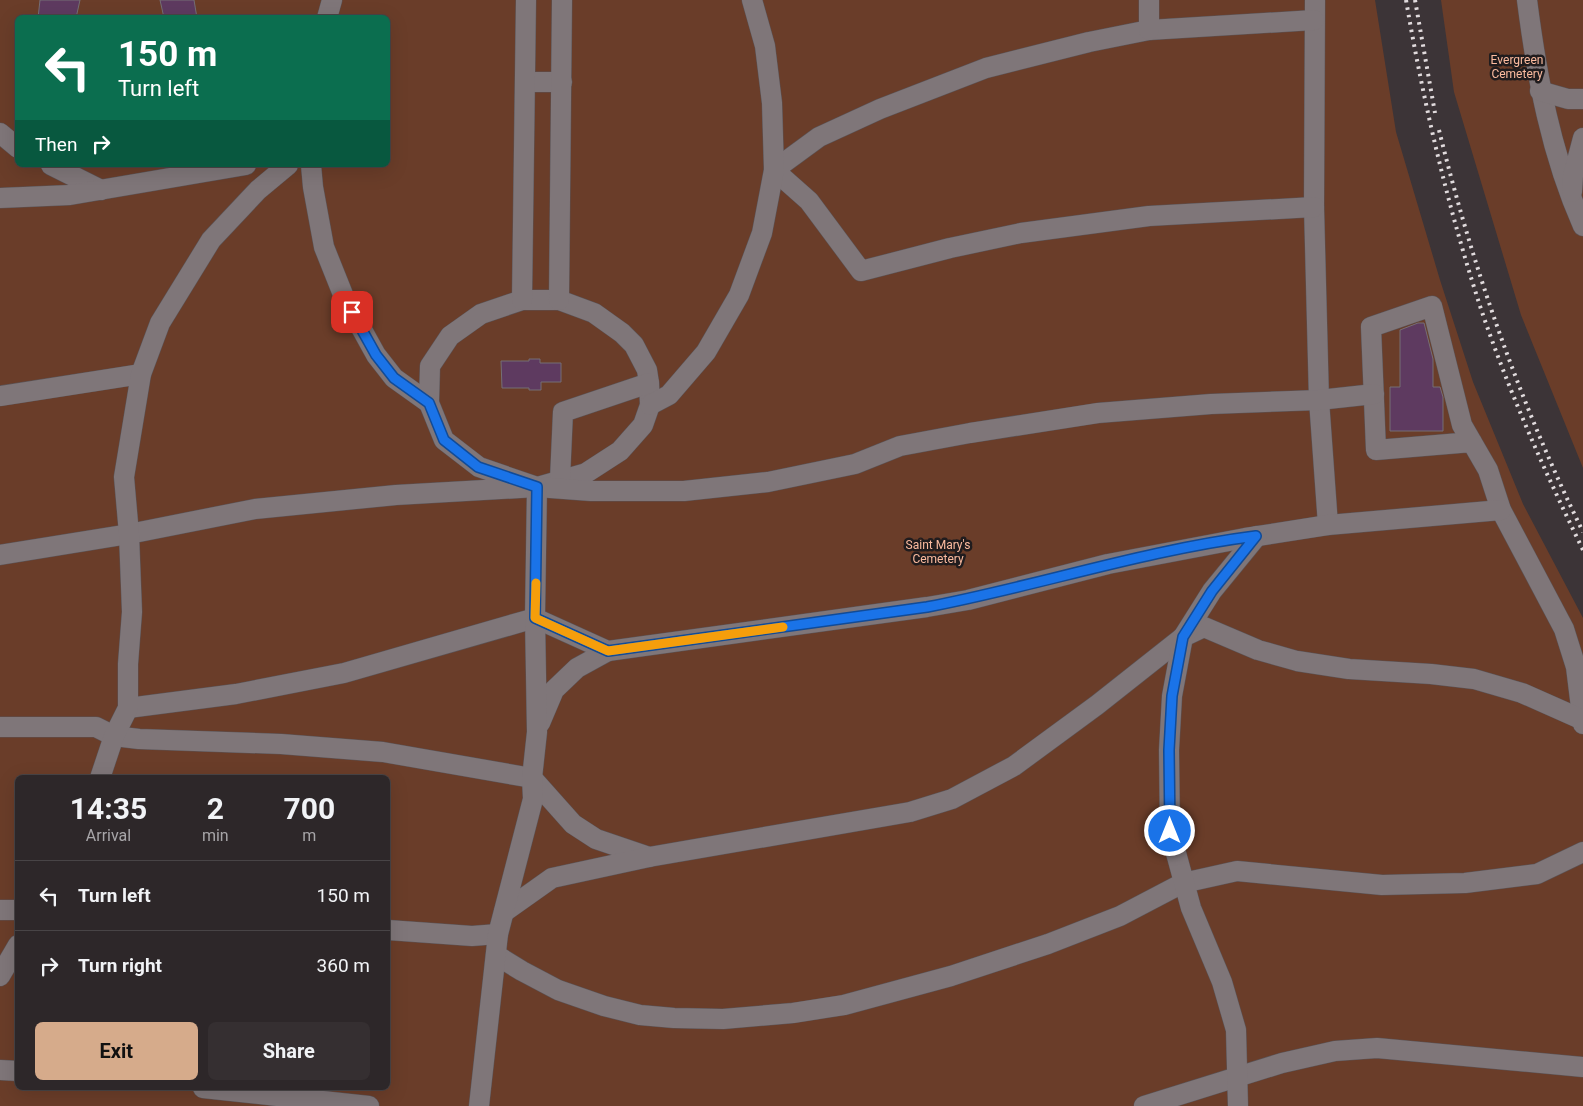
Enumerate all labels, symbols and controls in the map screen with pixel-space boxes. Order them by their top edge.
text: 150 m [118,34,217,75]
icon: left [35,35,100,100]
park label: Evergreen Cemetery [1491,53,1543,81]
text: Turn left [118,76,199,101]
icon: right [87,130,115,158]
text: Then [35,133,77,156]
pin [331,291,373,333]
icon: arrive [338,298,366,326]
park label: Saint Mary's Cemetery [906,538,970,566]
text: 14:35 [70,791,147,826]
text: 2 [207,791,224,826]
text: 700 [284,791,335,826]
position arrow [1143,804,1195,856]
text: Arrival [86,826,131,845]
text: min [202,826,229,845]
text: m [302,826,316,845]
icon: left [35,882,63,910]
text: Turn left [78,884,151,907]
text: 150 m [317,884,370,907]
icon: right [35,952,63,980]
text: Turn right [78,954,162,977]
text: 360 m [317,954,370,977]
button: Exit [35,1022,198,1080]
button: Share [208,1022,370,1080]

